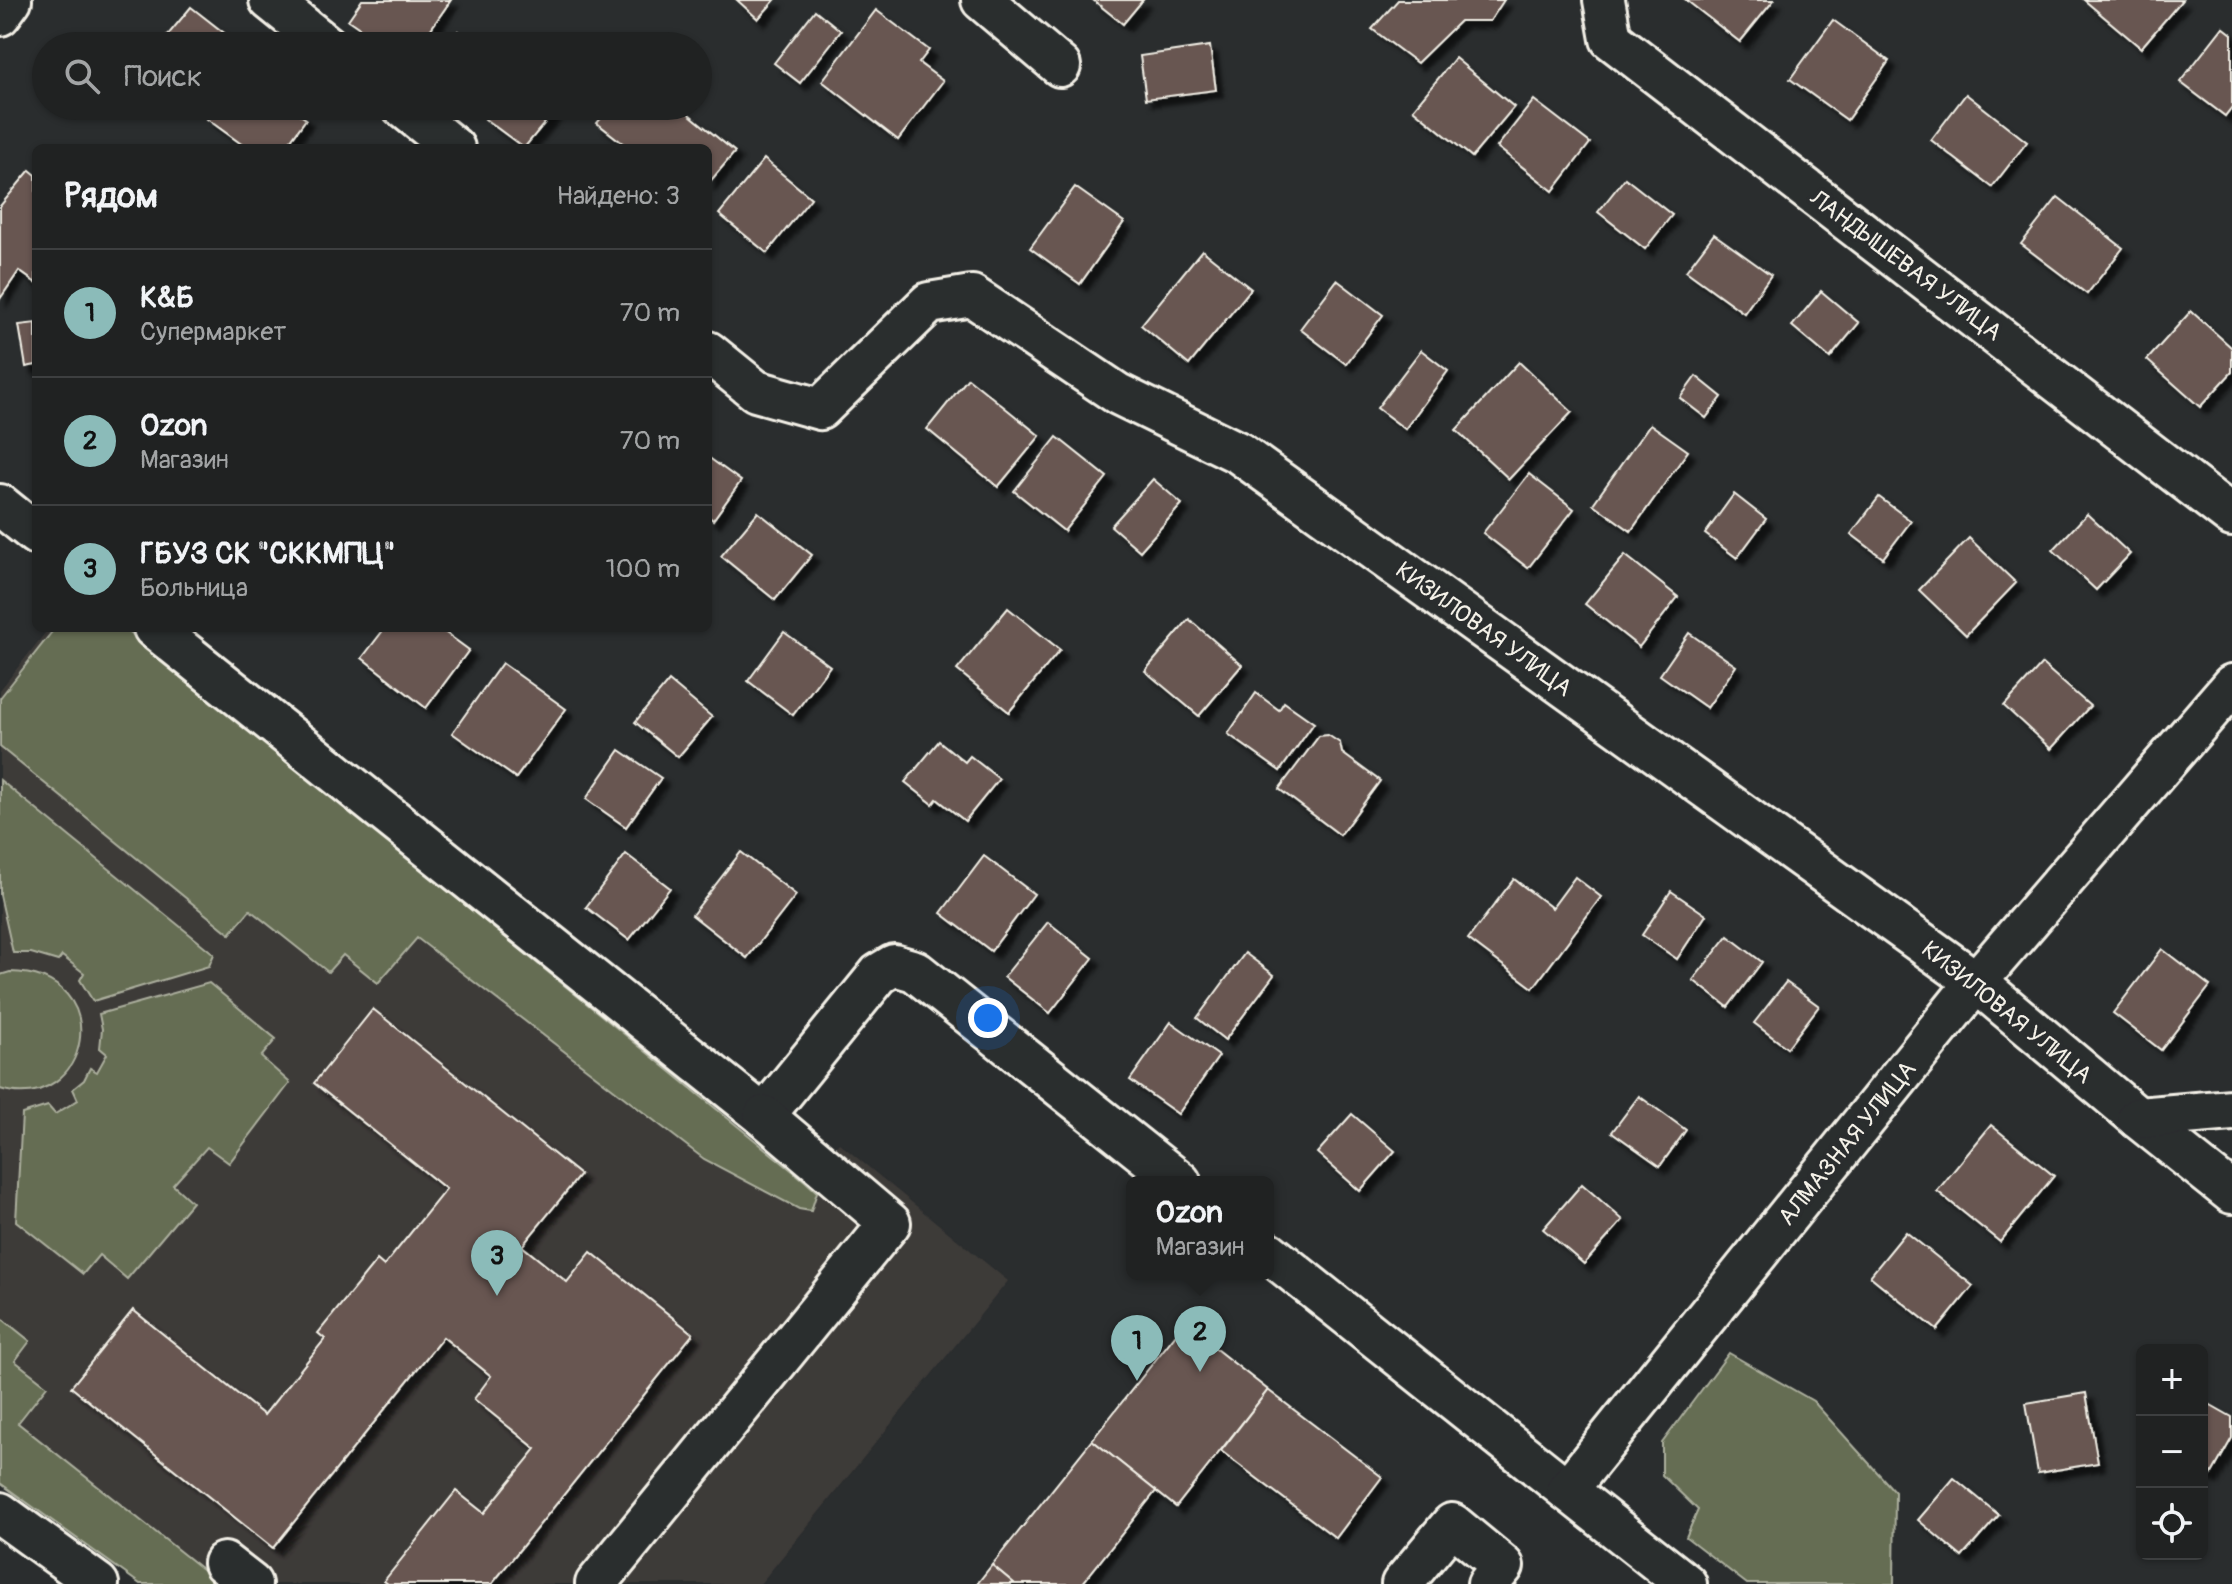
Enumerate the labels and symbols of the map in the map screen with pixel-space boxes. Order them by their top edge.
street label: ЛАНДЫШЕВАЯ УЛИЦА [1803,183,2007,347]
street label: КИЗИЛОВАЯ УЛИЦА [1390,556,1577,703]
street label: КИЗИЛОВАЯ УЛИЦА [1916,935,2098,1090]
your location [968,998,1008,1038]
street label: АЛМАЗНАЯ УЛИЦА [1772,1055,1923,1231]
pin: 3 [471,1230,523,1296]
pin: 2 [1174,1306,1226,1372]
pin: 1 [1111,1315,1163,1381]

